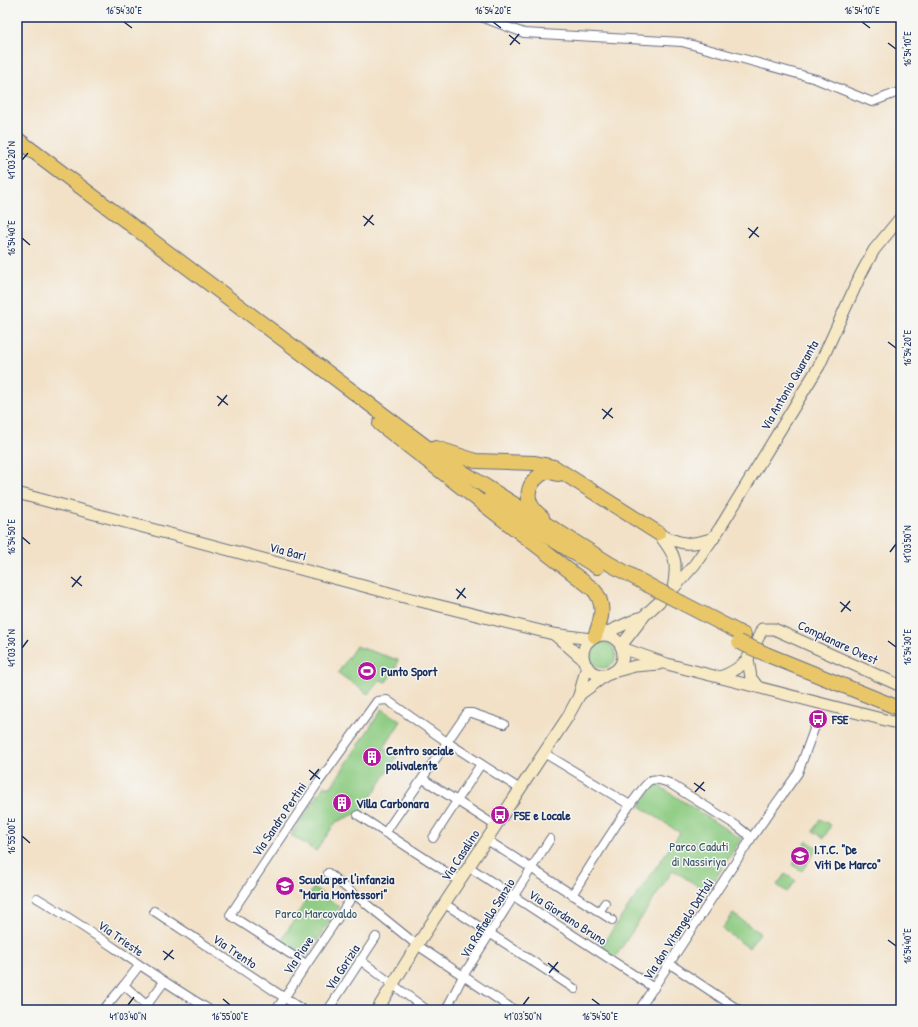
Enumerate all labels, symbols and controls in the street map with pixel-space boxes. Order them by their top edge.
text: 16°54'30"E [106,4,143,17]
text: 16°54'20"E [475,4,512,17]
text: 16°54'10"E [844,4,880,17]
text: 16°54'10"E [901,31,914,67]
text: 41°03'20"N [5,141,18,179]
text: 16°54'40"E [5,220,18,256]
text: 16°54'20"E [901,329,914,366]
street label: Via Antonio Quaranta [756,337,822,433]
text: 16°54'50"E [5,519,18,555]
text: 41°03'50"N [901,525,914,563]
street label: Via Bari [267,537,309,565]
street label: Complanare Ovest [795,616,881,669]
text: 16°54'30"E [901,628,914,665]
text: 41°03'30"N [5,629,18,667]
sports icon: Punto Sport [356,660,378,682]
place label: Punto Sport [381,662,438,681]
bus stop icon: FSE [807,708,829,730]
place label: FSE [831,710,849,728]
place label: Centro sociale polivalente [386,741,455,775]
building icon: Centro sociale polivalente [361,746,383,768]
street label: Via Sandro Pertini [247,778,311,860]
building icon: Villa Carbonara [331,792,353,814]
place label: Villa Carbonara [356,794,430,812]
bus stop icon: FSE e Locale [489,804,511,826]
place label: FSE e Locale [513,806,571,824]
text: 16°55'00"E [5,817,18,854]
street label: Via Casalino [437,826,483,884]
park label: Parco Caduti di Nassiriya [669,837,729,870]
place label: I.T.C. "De Viti De Marco" [814,840,881,873]
school or university icon: I.T.C. "De Viti De Marco" [789,845,811,867]
place label: Scuola per l'infanzia "Maria Montessori" [299,870,395,903]
school or university icon: Scuola per l'infanzia "Maria Montessori" [274,875,296,897]
street label: Via Raffaello Sanzio [455,875,519,961]
street label: Via don Vitangelo Dattoli [638,875,718,983]
street label: Via Giordano Bruno [525,885,611,949]
park label: Parco Marcovaldo [275,904,357,922]
street label: Via Trieste [94,916,148,960]
text: 16°54'40"E [901,928,914,964]
street label: Via Trento [209,930,261,972]
street label: Via Piave [279,932,317,978]
street label: Via Gorizia [320,941,364,993]
text: 41°03'40"N [110,1010,146,1023]
text: 16°55'00"E [212,1010,249,1023]
text: 41°03'50"N [504,1010,542,1023]
text: 16°54'50"E [582,1010,618,1023]

